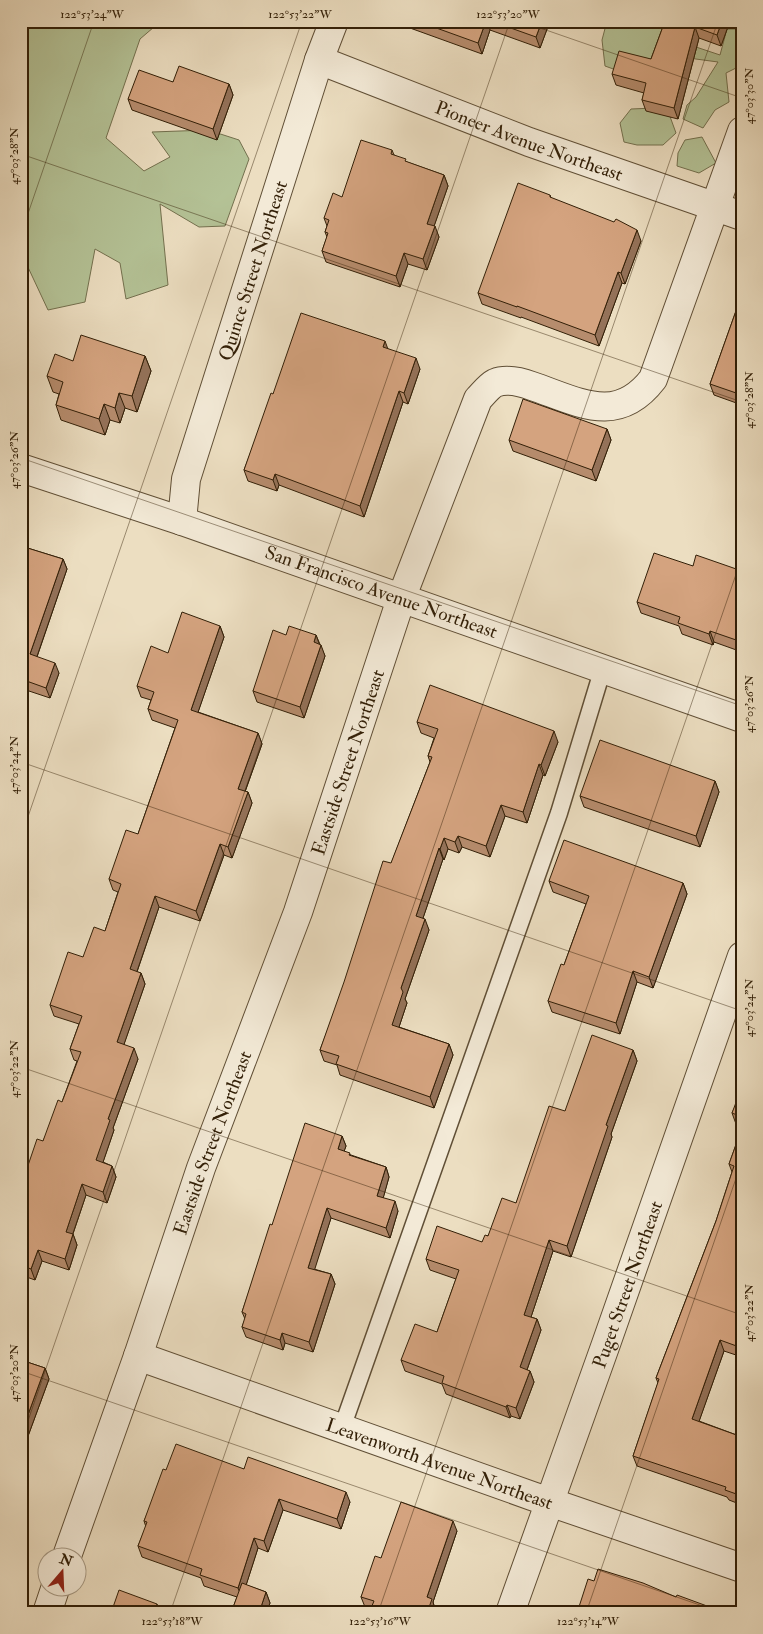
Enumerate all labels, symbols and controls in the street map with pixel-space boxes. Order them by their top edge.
text: 122°53'24"W [60,7,125,22]
text: 122°53'22"W [268,7,332,22]
text: 122°53'20"W [476,7,540,22]
text: 47°03'30"N [742,67,757,124]
street label: Pioneer Avenue Northeast [431,96,626,187]
text: 47°03'28"N [7,127,22,185]
street label: Quince Street Northeast [213,178,293,364]
text: 47°03'28"N [742,371,757,429]
text: 47°03'26"N [7,431,22,489]
street label: San Francisco Avenue Northeast [262,540,501,644]
street label: Eastside Street Northeast [306,666,390,858]
text: 47°03'26"N [742,675,757,733]
text: 47°03'24"N [7,736,22,794]
text: 47°03'24"N [742,979,757,1037]
text: 47°03'22"N [7,1040,22,1098]
street label: Eastside Street Northeast [168,1048,257,1238]
street label: Puget Street Northeast [587,1198,668,1371]
text: 47°03'22"N [742,1284,757,1342]
text: 47°03'20"N [7,1344,22,1402]
street label: Leavenworth Avenue Northeast [322,1413,556,1515]
north arrow [38,1546,88,1596]
text: N [56,1550,75,1570]
text: 122°53'18"W [141,1614,203,1629]
text: 122°53'16"W [349,1614,411,1629]
text: 122°53'14"W [557,1614,620,1629]

